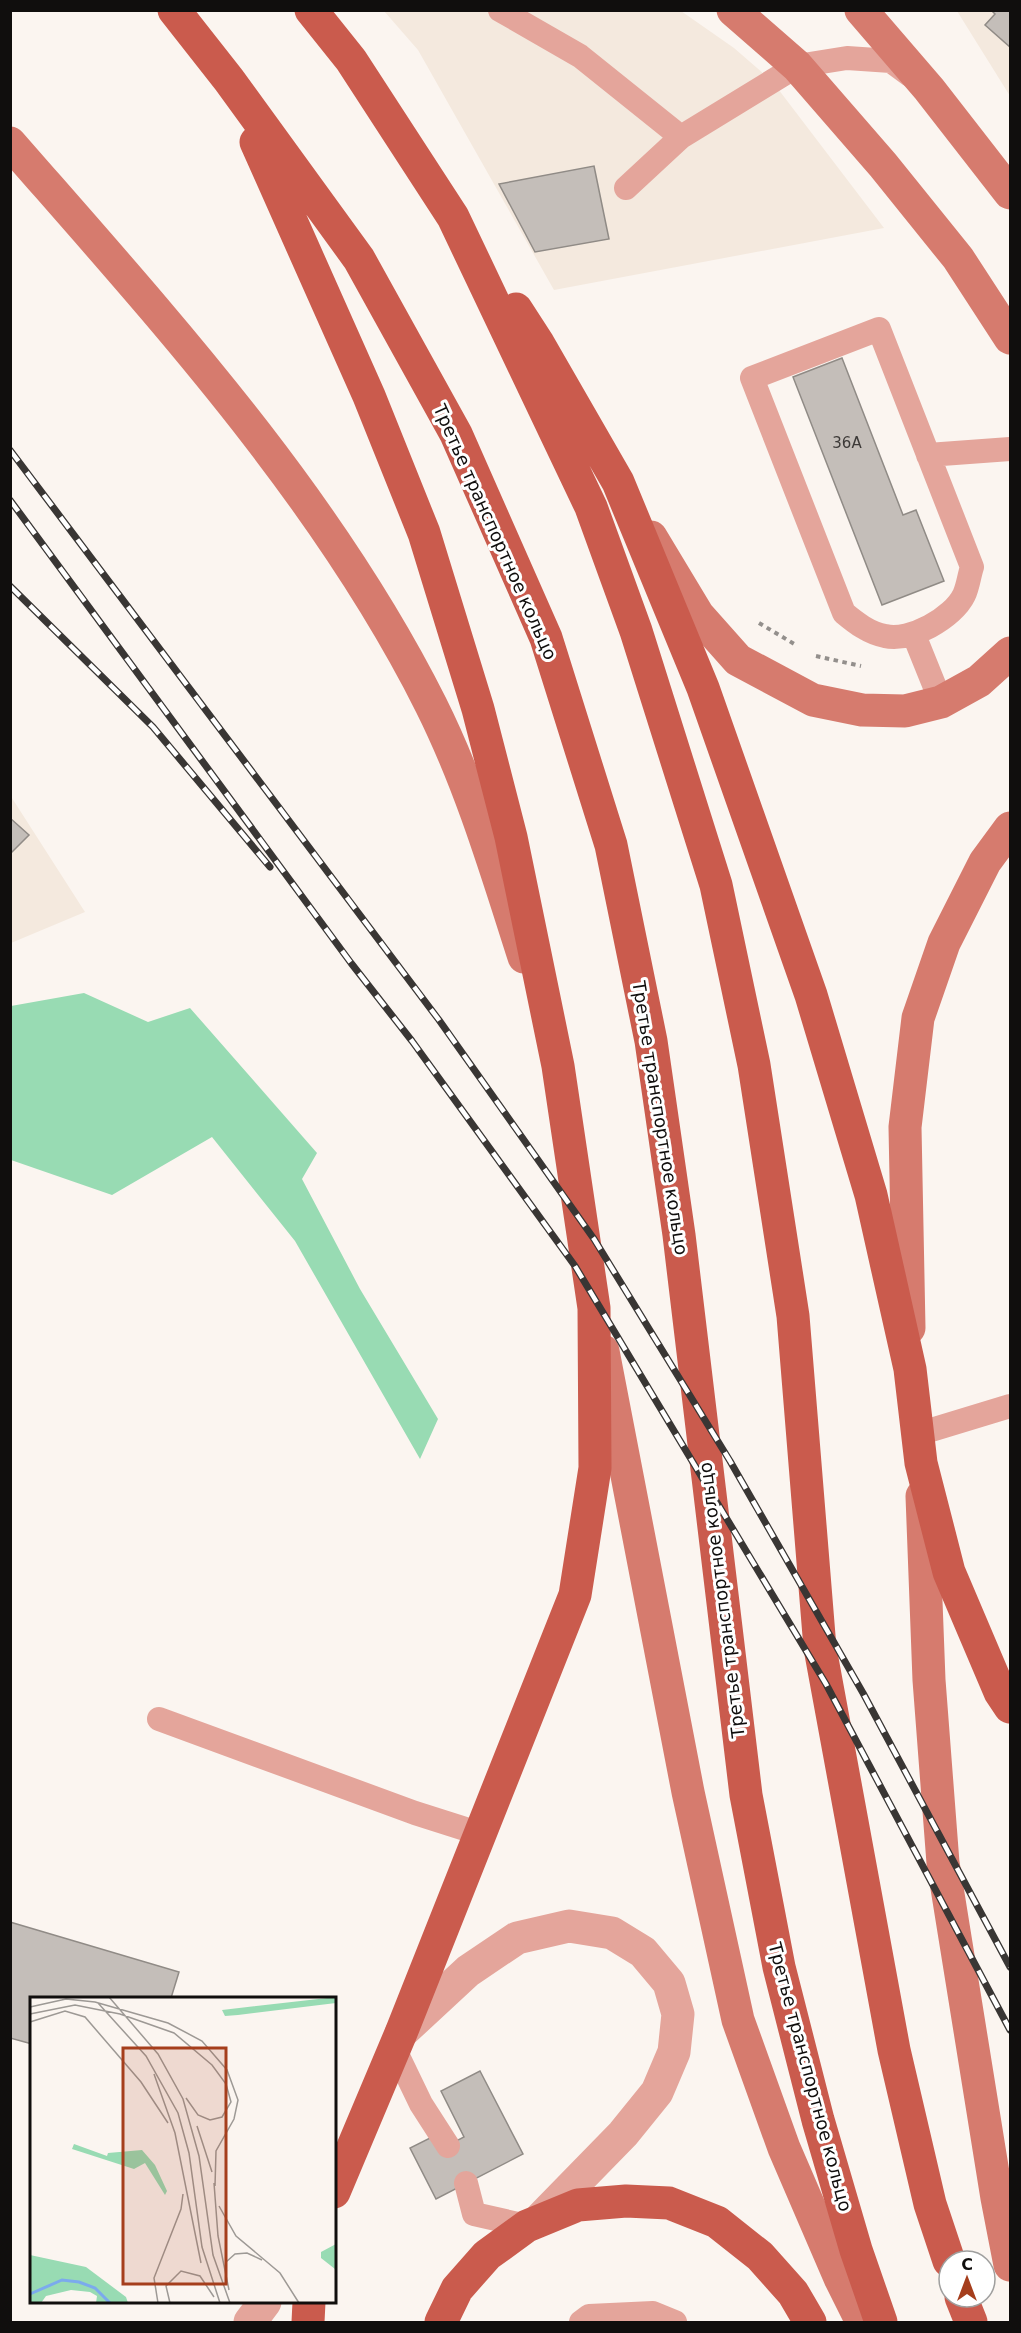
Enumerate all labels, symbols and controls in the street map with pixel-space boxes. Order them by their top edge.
street label: Третье транспортное кольцо [429,400,561,663]
house number: 36А [832,434,862,452]
street label: Третье транспортное кольцо [628,978,693,1257]
street label: Третье транспортное кольцо [694,1461,749,1740]
street label: Третье транспортное кольцо [764,1939,857,2214]
inset map [30,1997,336,2303]
north arrow [937,2249,997,2309]
text: С [961,2255,973,2274]

